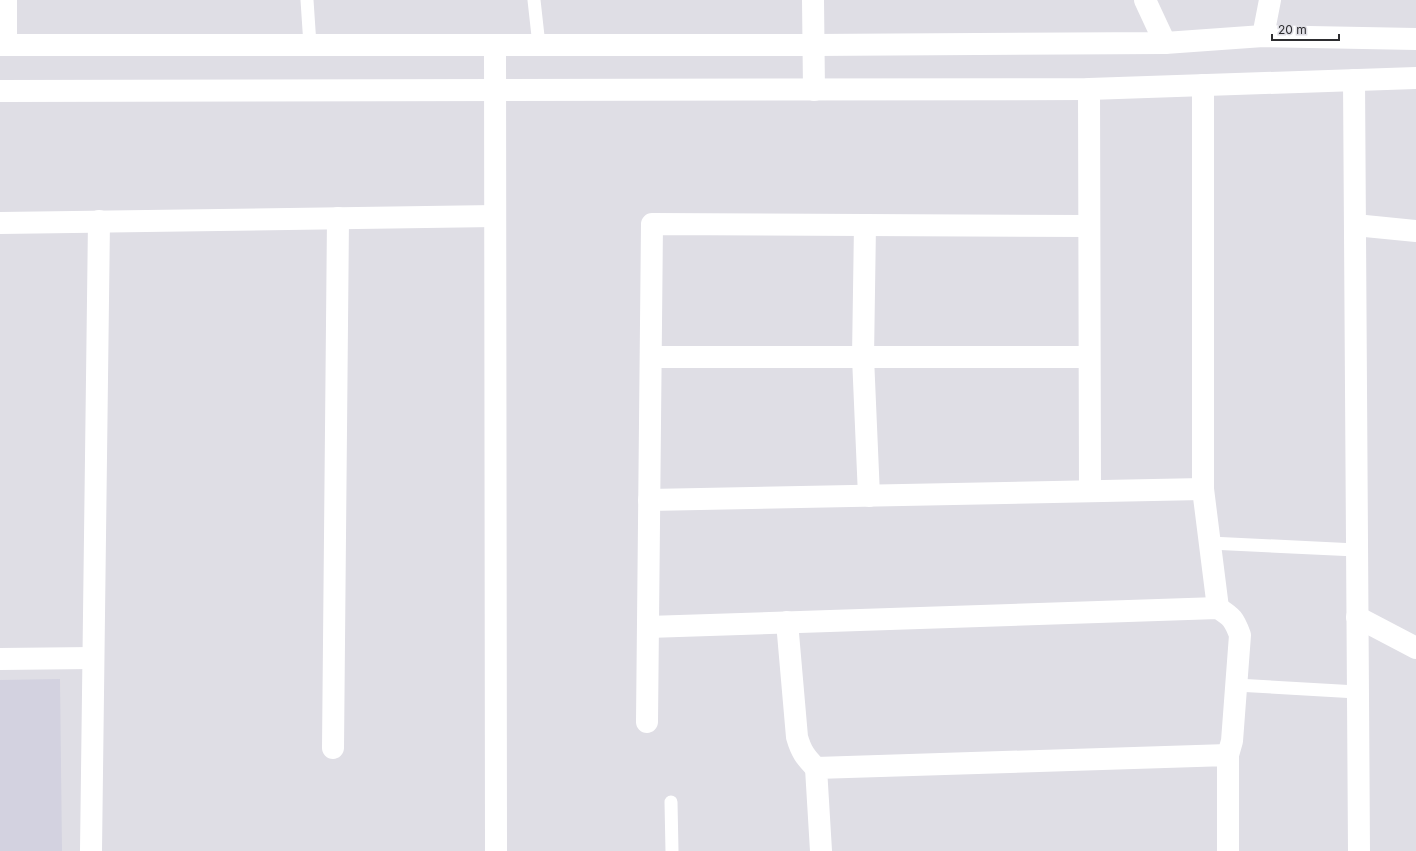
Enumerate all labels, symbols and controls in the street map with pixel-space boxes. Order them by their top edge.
scale bar [1272,16,1339,42]
text: 20 m [1278,22,1307,37]

